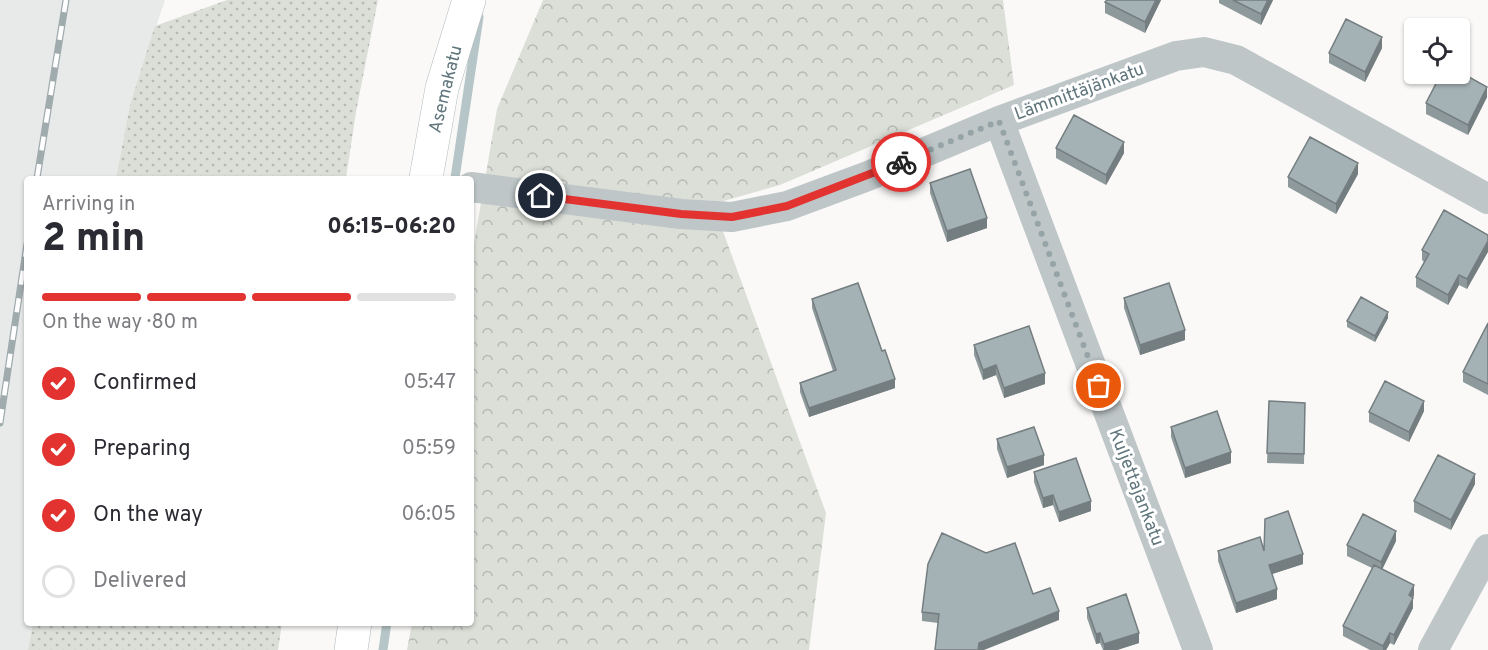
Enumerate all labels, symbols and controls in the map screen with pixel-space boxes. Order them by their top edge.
map controls [1404,18,1470,84]
button: locate [1404,18,1470,84]
street label: Asemakatu [424,43,468,136]
street label: Lämmittäjänkatu [1011,58,1148,127]
courier [871,132,931,192]
icon: bike [885,146,918,179]
pin [515,170,566,221]
icon: home [524,179,557,212]
text: Arriving in [42,192,135,218]
text: 06:15–06:20 [327,214,456,241]
text: 2 min [42,216,145,265]
text: On the way · 80 m [42,310,198,336]
pin [1073,360,1124,411]
icon: check [42,367,75,400]
icon: bag [1082,369,1115,402]
text: Confirmed [93,370,197,397]
text: 05:47 [404,370,456,396]
street label: Kuljettajankatu [1103,426,1168,549]
icon: check [42,433,75,466]
text: Preparing [93,436,191,463]
text: 05:59 [402,436,456,462]
icon: check [42,499,75,532]
text: On the way [93,502,203,529]
text: 06:05 [401,502,456,528]
text: Delivered [93,568,187,595]

